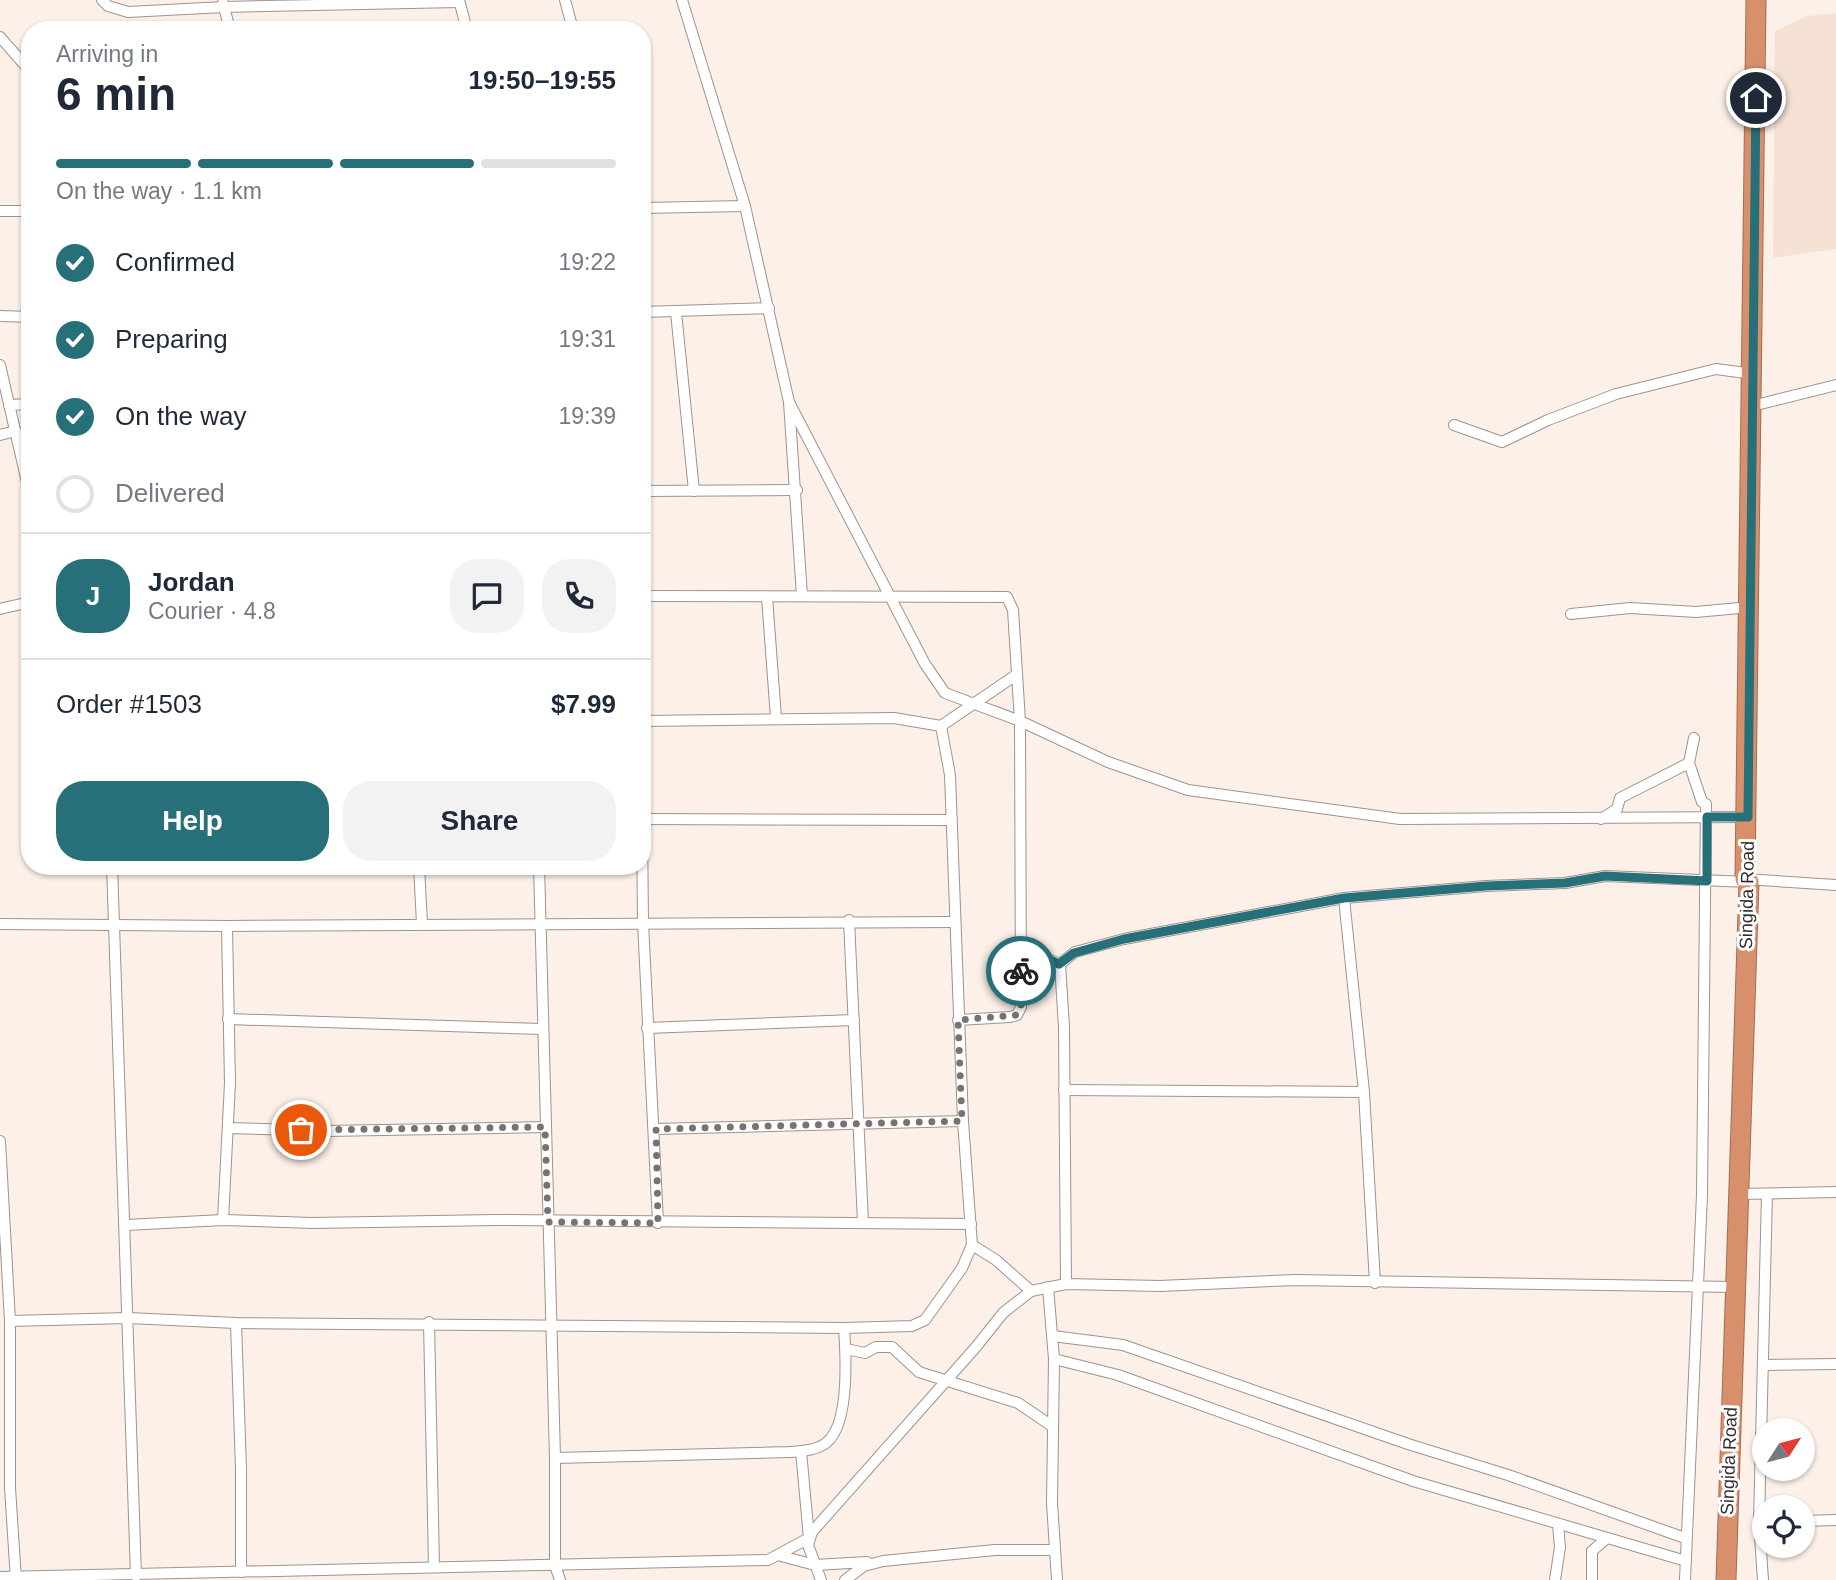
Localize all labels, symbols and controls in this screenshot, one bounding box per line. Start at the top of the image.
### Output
text: Arriving in [56,41,158,67]
text: 19:50–19:55 [469,65,616,95]
text: 6 min [56,68,176,120]
pin [1726,68,1786,128]
icon: home [1737,79,1775,117]
text: On the way · 1.1 km [56,178,262,204]
icon: check [56,244,94,282]
text: Confirmed [115,247,235,277]
text: 19:22 [558,249,616,275]
icon: check [56,321,94,359]
text: Preparing [115,324,228,354]
text: 19:31 [558,326,616,352]
icon: check [56,398,94,436]
text: On the way [115,401,247,431]
text: 19:39 [558,403,616,429]
text: Delivered [115,478,225,508]
button: chat [450,559,524,633]
button: phone [542,559,616,633]
text: Jordan [148,567,235,597]
text: J [86,581,100,611]
text: Courier · 4.8 [148,598,276,624]
text: Order #1503 [56,689,202,719]
text: $7.99 [551,689,616,719]
button: Help [56,781,329,861]
button: Share [343,781,616,861]
street label: Singida Road [1736,841,1758,949]
courier [986,936,1056,1006]
icon: bike [1002,952,1040,990]
pin [271,1100,331,1160]
icon: bag [282,1111,320,1149]
street label: Singida Road [1717,1407,1741,1515]
north arrow [1752,1418,1815,1480]
map controls [1752,1418,1815,1558]
button: locate [1752,1495,1815,1558]

